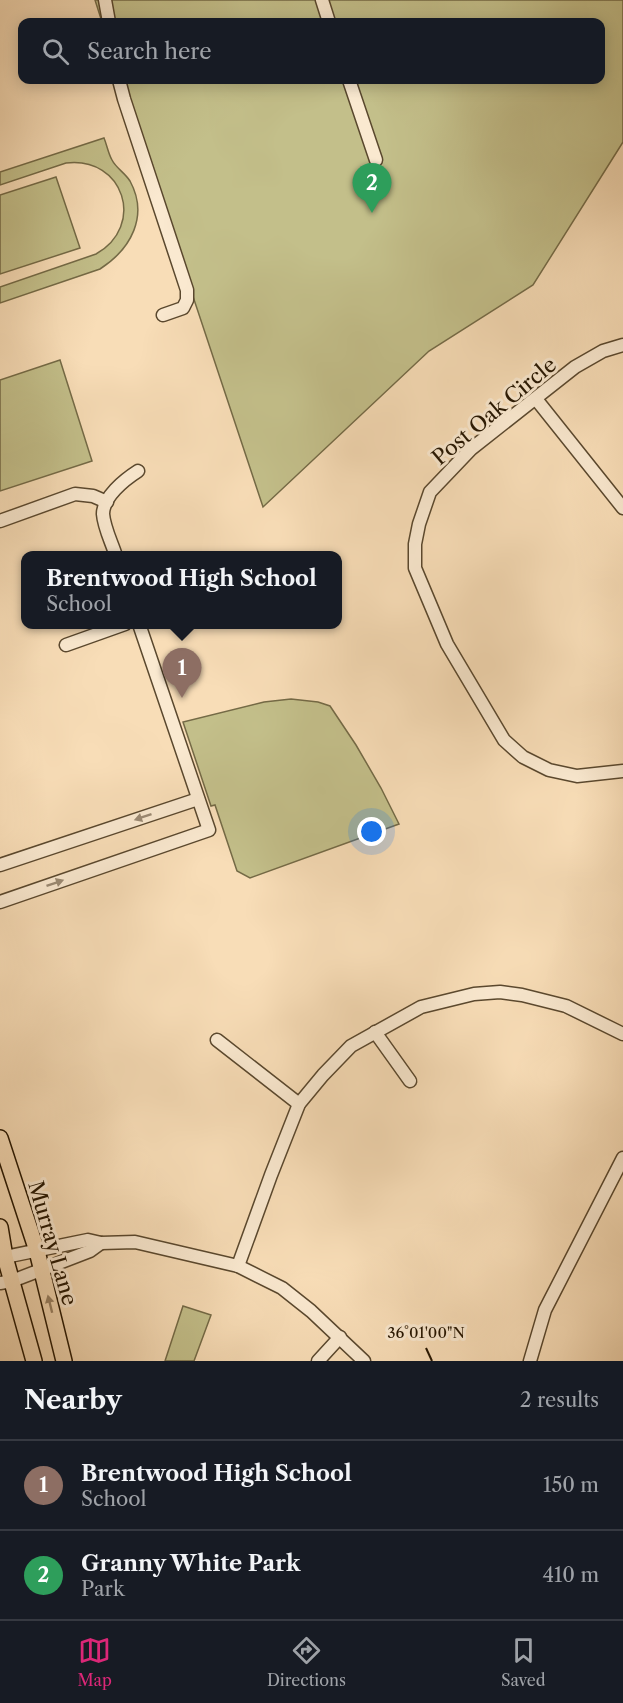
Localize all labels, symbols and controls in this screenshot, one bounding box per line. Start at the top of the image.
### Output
search box [18,18,605,84]
icon: search [39,35,72,68]
text: Search here [87,38,212,65]
pin: 2 [352,164,392,213]
street label: Post Oak Circle [427,352,561,470]
popup [21,551,342,629]
text: Brentwood High School [46,565,317,592]
text: School [46,592,112,616]
pin: 1 [162,648,201,698]
one-way arrow [134,813,152,822]
your location [357,817,386,846]
one-way arrow [46,878,64,887]
street label: Murray Lane [23,1178,83,1308]
one-way arrow [44,1295,54,1313]
text: 36°01'00"N [387,1323,465,1342]
text: Nearby [24,1384,122,1416]
text: 2 results [520,1388,599,1412]
text: Brentwood High School [81,1460,352,1487]
text: 1 [39,1473,48,1497]
text: 150 m [543,1473,599,1497]
text: School [81,1487,146,1511]
text: Granny White Park [81,1550,300,1577]
text: 2 [38,1563,49,1587]
text: 410 m [542,1563,599,1587]
text: Park [81,1577,124,1601]
tab: Map [78,1634,112,1690]
tab: Directions [267,1634,346,1690]
tab: Saved [501,1634,545,1690]

